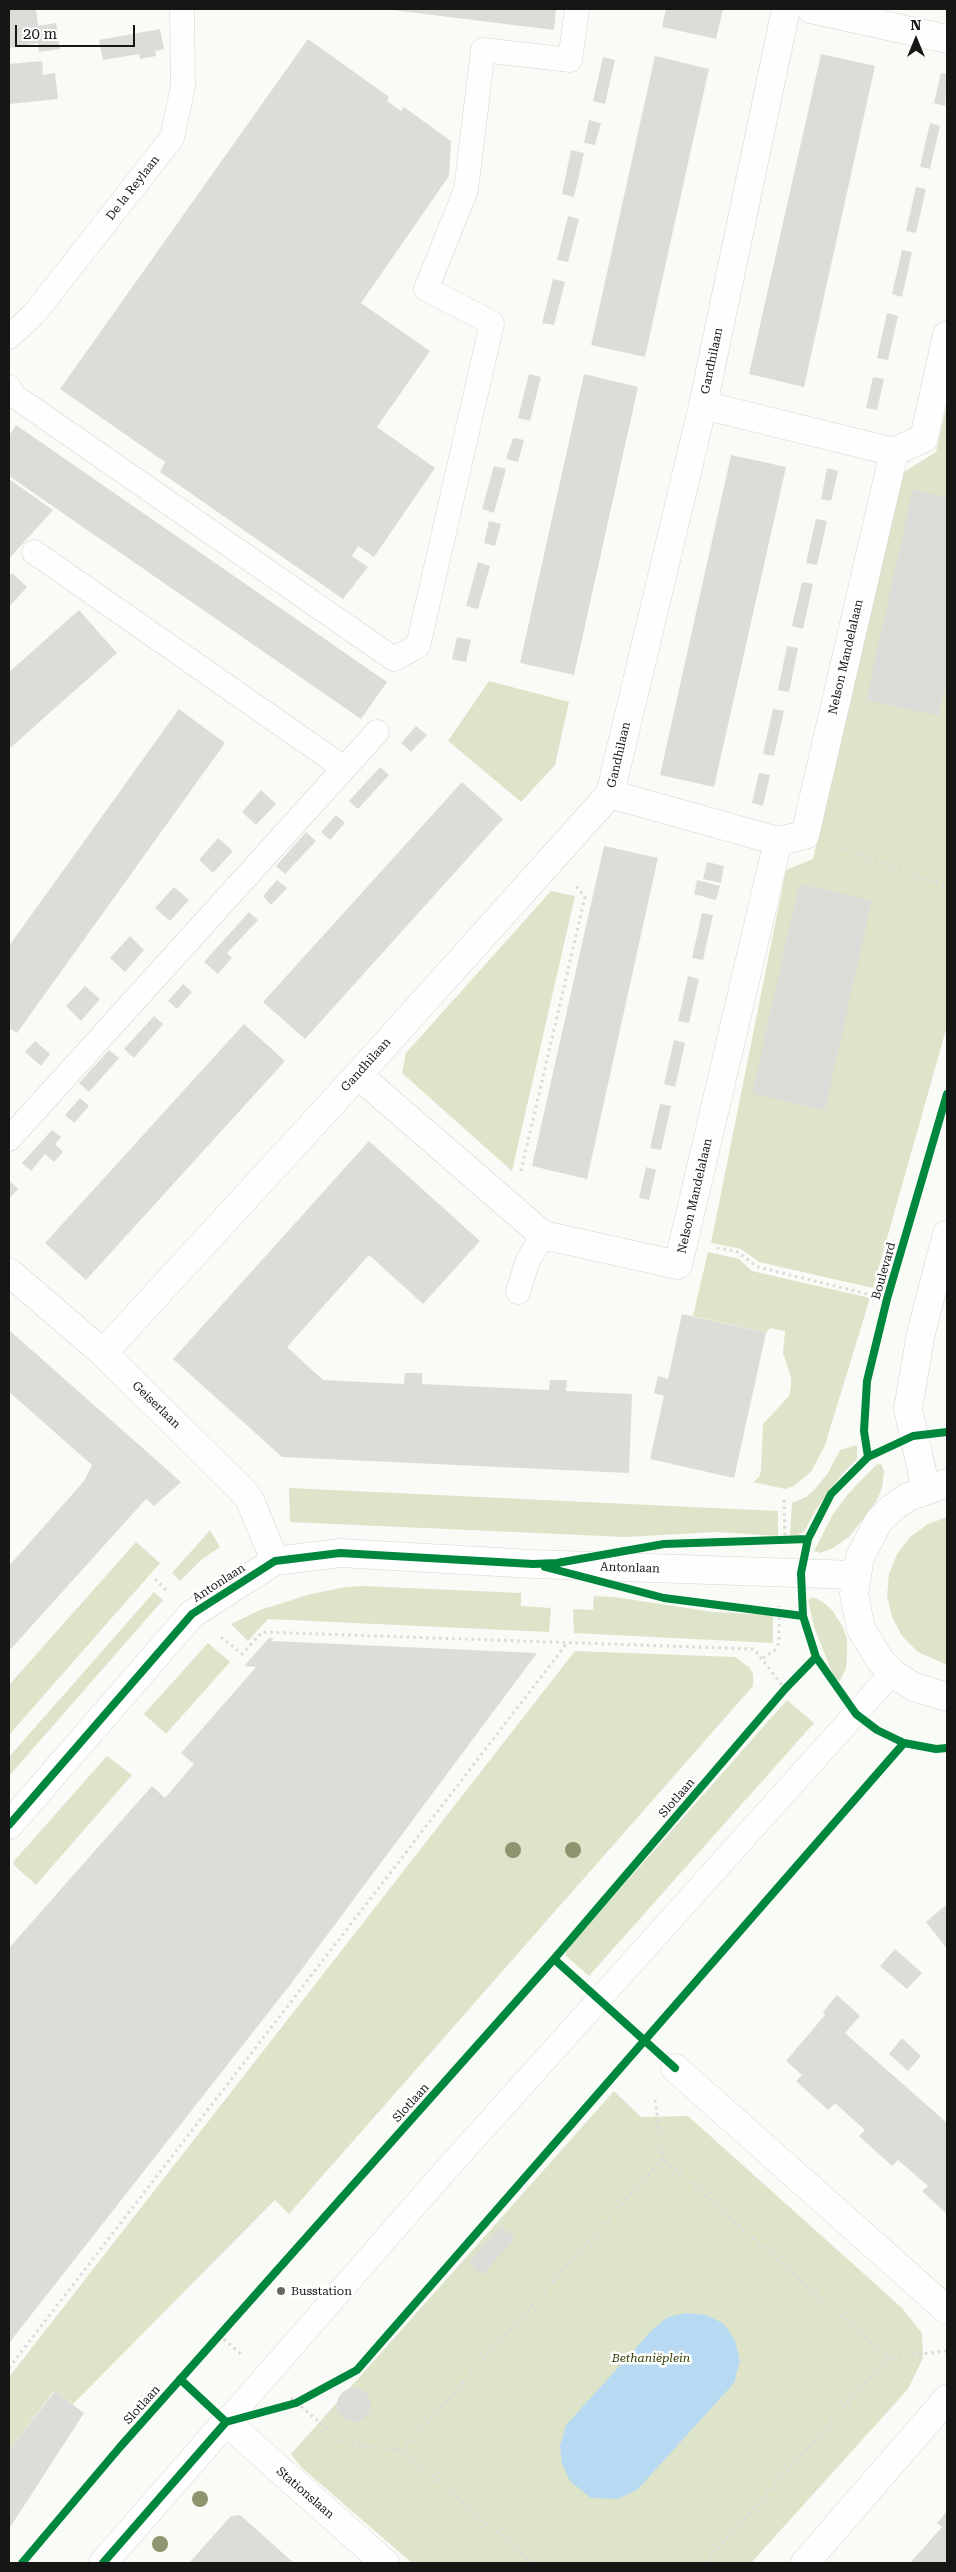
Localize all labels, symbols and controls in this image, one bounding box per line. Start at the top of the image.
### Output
scale bar [18,15,138,47]
north arrow [891,15,941,65]
text: N [911,17,921,33]
text: 20 m [23,25,57,43]
street label: De la Reylaan [103,153,163,223]
street label: Gandhilaan [698,327,726,395]
street label: Nelson Mandelalaan [826,598,866,716]
street label: Gandhilaan [604,721,634,789]
street label: Gandhilaan [338,1035,394,1095]
street label: Nelson Mandelalaan [675,1137,715,1255]
street label: Boulevard [869,1241,899,1301]
street label: Geiserlaan [129,1378,183,1432]
street label: Antonlaan [600,1560,660,1576]
street label: Antonlaan [190,1561,248,1605]
street label: Slotlaan [656,1775,698,1821]
street label: Slotlaan [390,2081,432,2125]
place label: Busstation [291,2284,352,2298]
marker: Busstation [275,2285,287,2297]
park label: Bethaniëplein [612,2351,690,2365]
street label: Slotlaan [121,2383,163,2427]
street label: Stationslaan [273,2464,337,2522]

